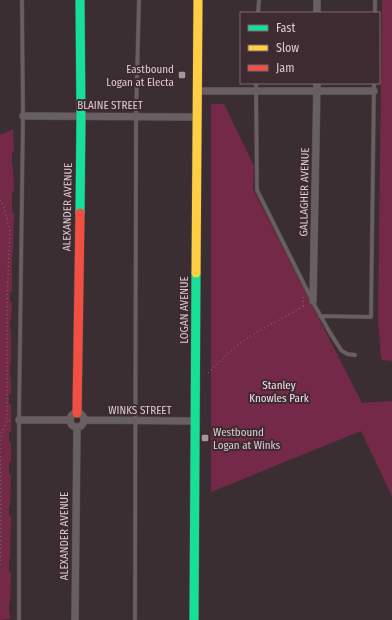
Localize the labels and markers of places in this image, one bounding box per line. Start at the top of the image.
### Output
place label: Eastbound Logan at Electa [106,63,174,89]
marker: Eastbound Logan at Electa [177,70,187,80]
place label: Westbound Logan at Winks [213,426,281,452]
marker: Westbound Logan at Winks [200,433,210,443]

